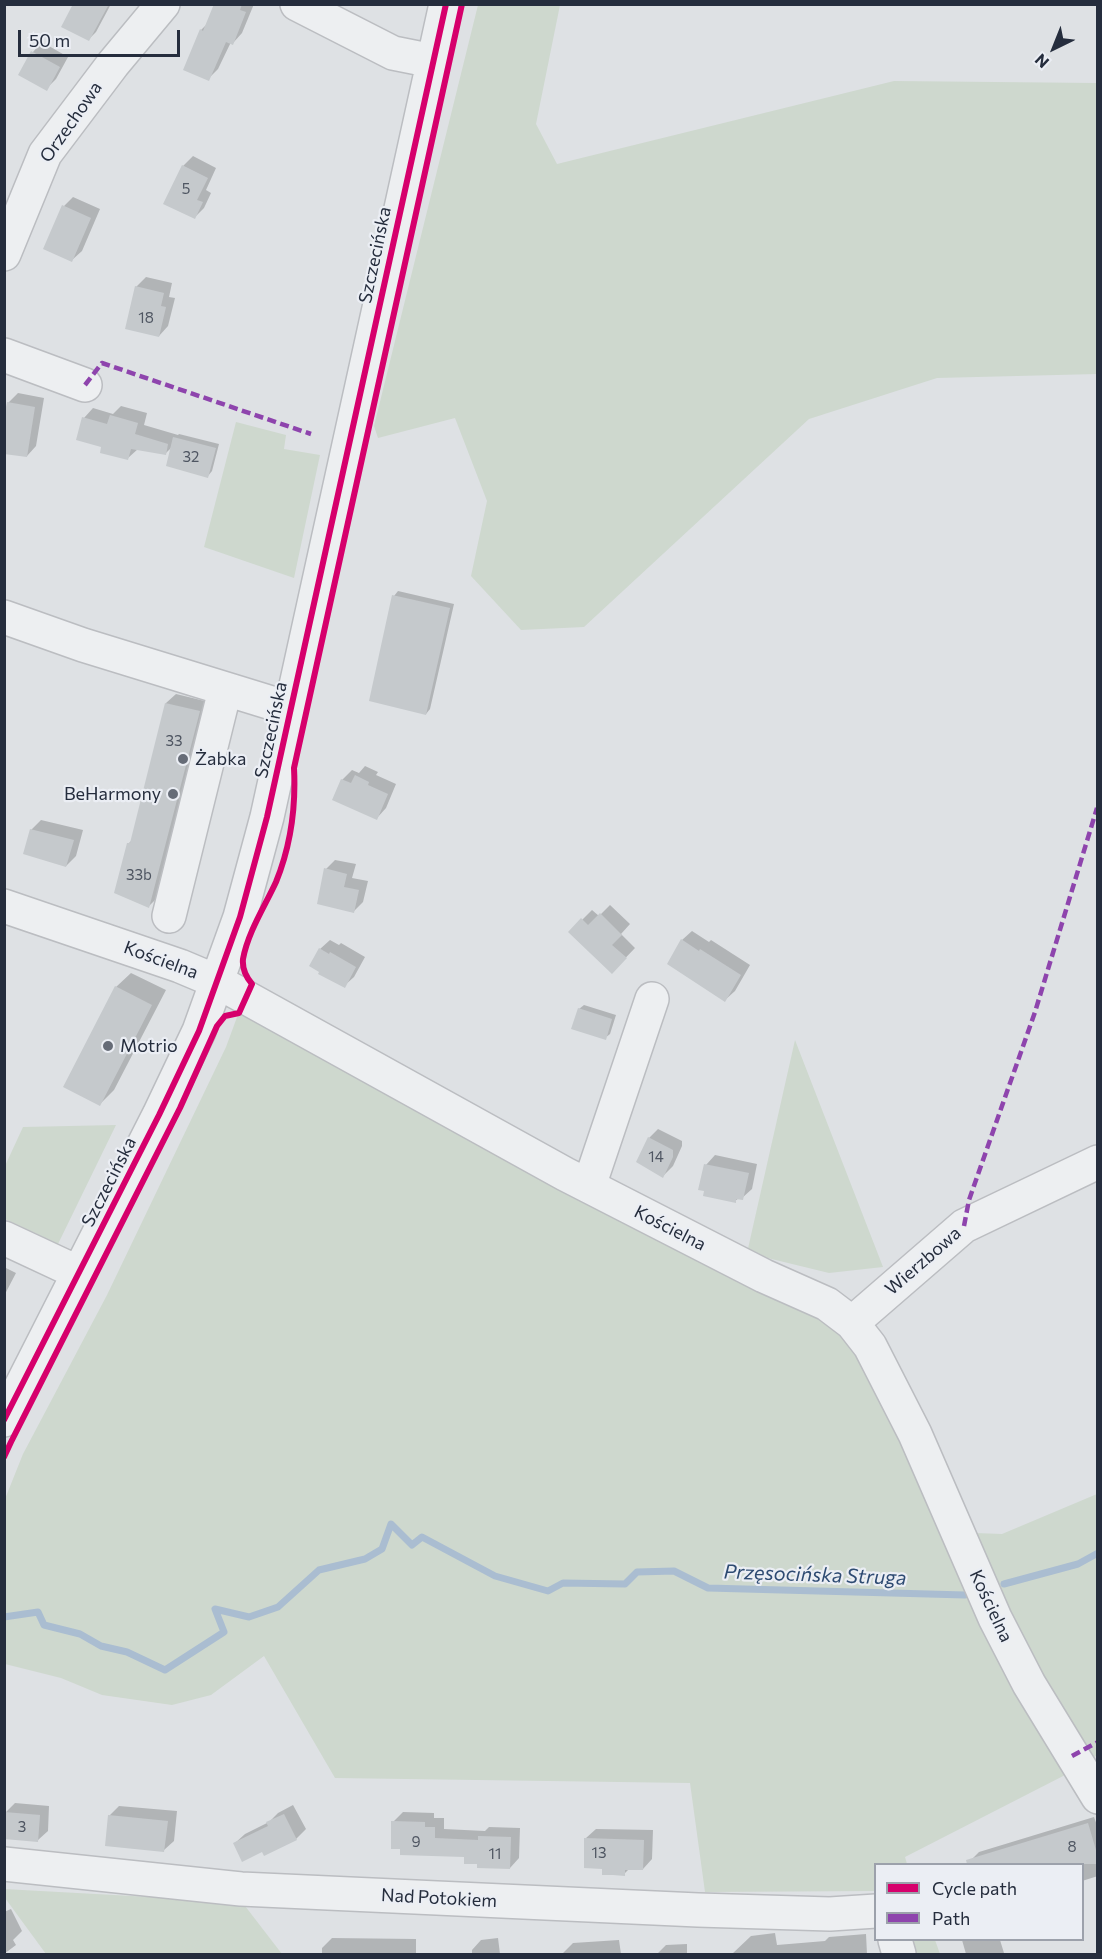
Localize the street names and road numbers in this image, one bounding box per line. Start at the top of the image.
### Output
street label: Orzechowa [35,77,107,167]
street label: Szczecińska [354,205,396,305]
street label: Szczecińska [250,680,292,780]
street label: Kościelna [121,937,201,983]
street label: Szczecińska [77,1133,141,1231]
street label: Kościelna [631,1201,709,1255]
street label: Wierzbowa [881,1222,965,1300]
street label: Kościelna [965,1566,1017,1646]
street label: Nad Potokiem [381,1884,497,1912]

